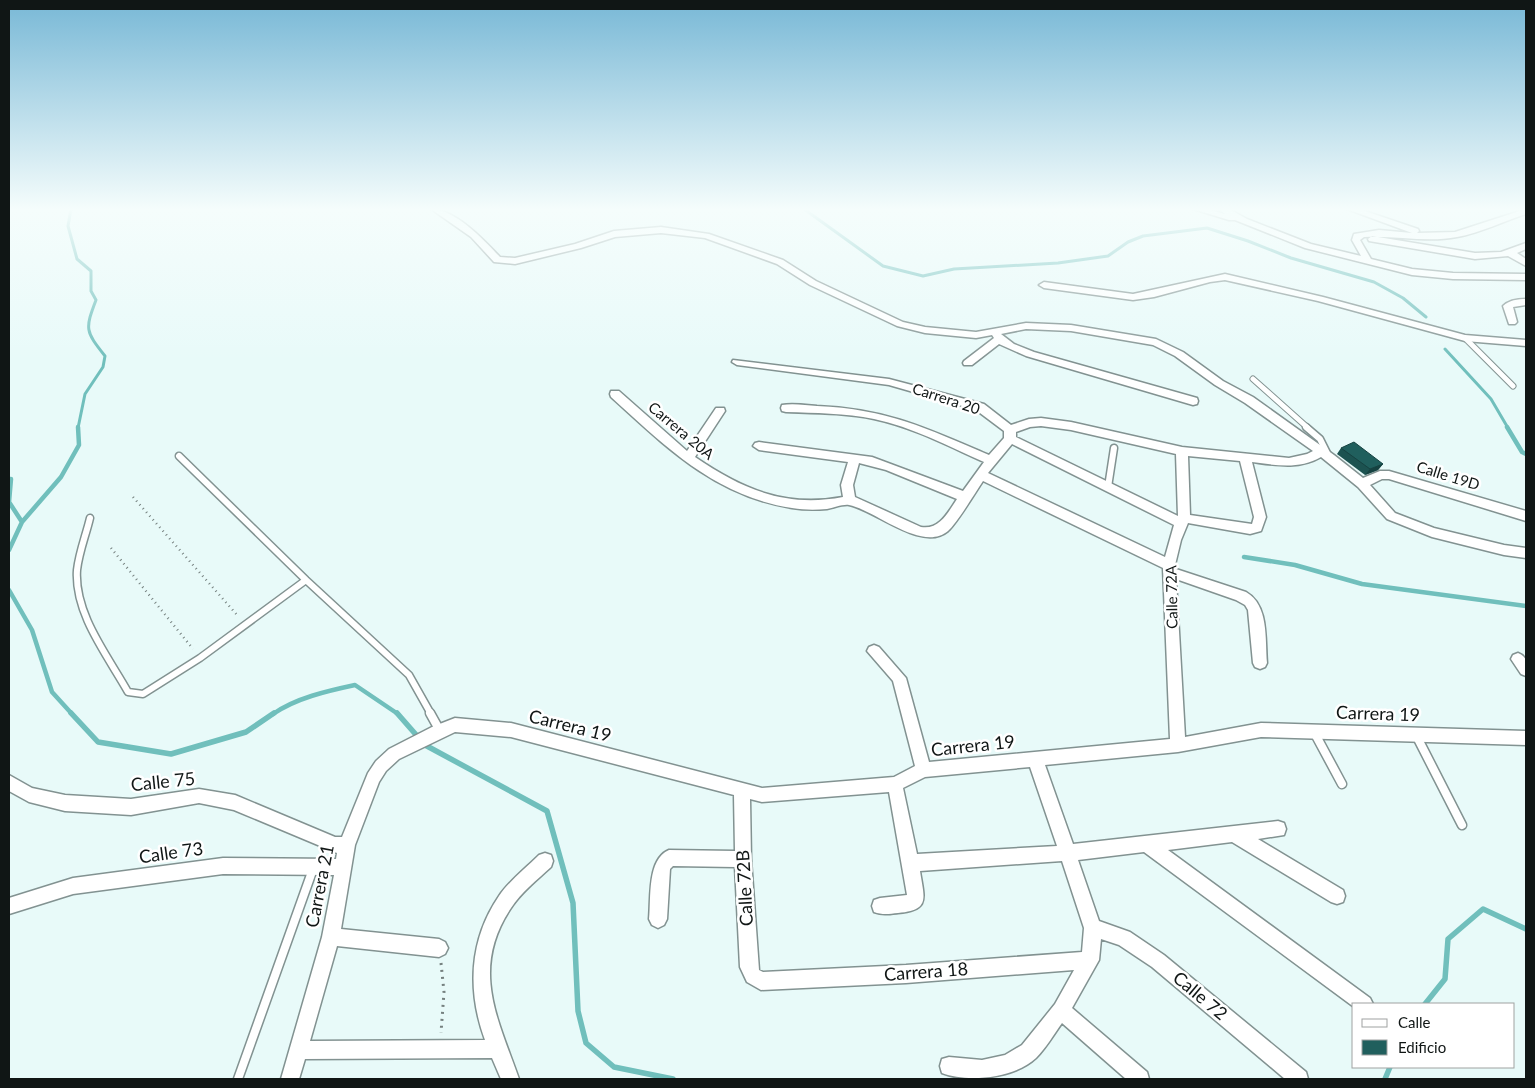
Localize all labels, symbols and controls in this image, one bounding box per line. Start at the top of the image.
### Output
street label: Carrera 20 [910,379,983,418]
street label: Carrera 20A [645,398,719,463]
street label: Calle 19D [1415,457,1482,493]
street label: Calle 72A [1161,564,1181,629]
street label: Carrera 19 [1336,701,1420,725]
street label: Carrera 19 [527,704,614,746]
street label: Carrera 19 [930,730,1016,760]
street label: Calle 75 [130,767,196,795]
street label: Calle 73 [137,837,204,867]
street label: Carrera 21 [300,842,338,929]
street label: Calle 72B [731,849,757,927]
street label: Carrera 18 [883,957,969,985]
street label: Calle 72 [1169,966,1232,1024]
legend [1352,1003,1515,1068]
text: Calle [1398,1013,1431,1031]
text: Edificio [1398,1038,1446,1056]

